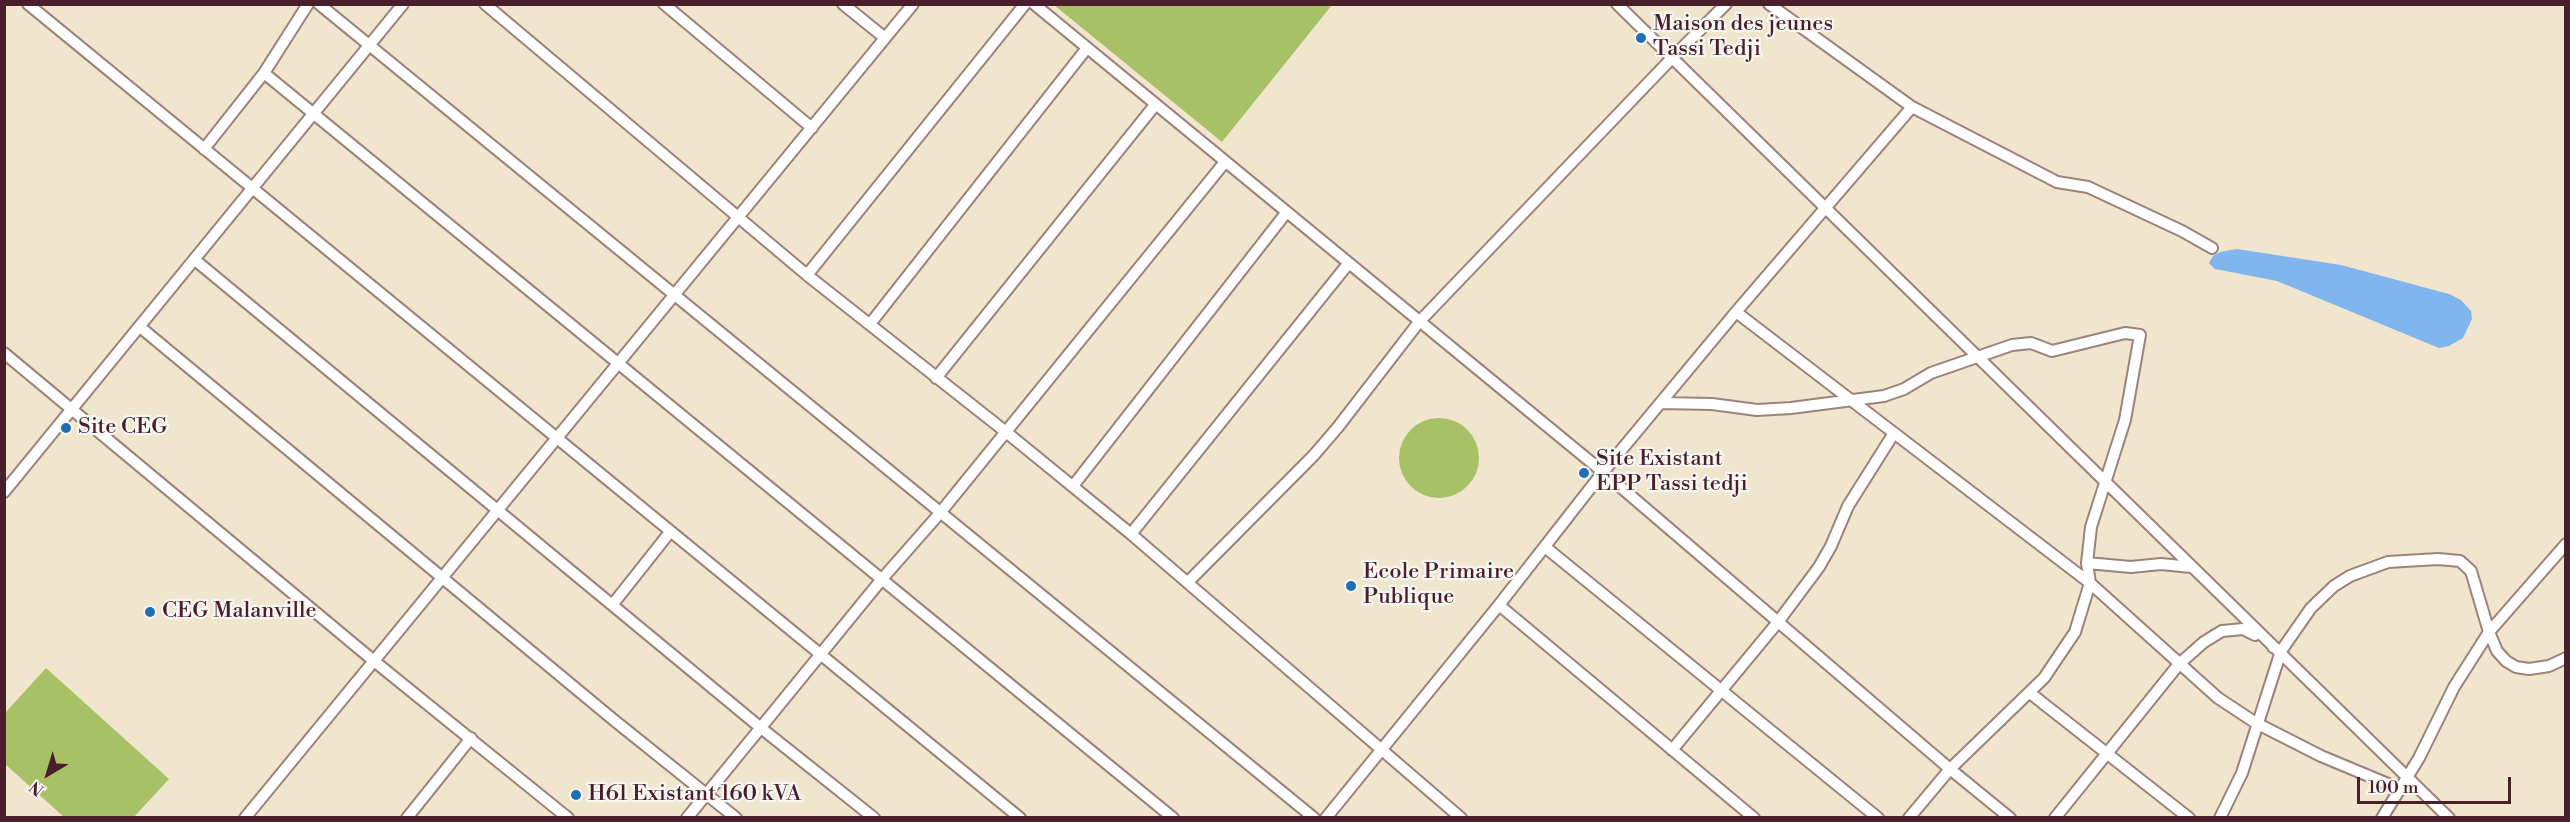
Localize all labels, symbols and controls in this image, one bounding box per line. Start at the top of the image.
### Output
place label: Maison des jeunes Tassi Tedji [1653,12,1833,63]
marker: Maison des jeunes Tassi Tedji [1634,31,1648,45]
place label: Site CEG [78,415,167,441]
marker: Site CEG [59,421,73,435]
place label: Site Existant EPP Tassi tedji [1596,447,1748,499]
marker: Site Existant EPP Tassi tedji [1577,466,1591,480]
place label: Ecole Primaire Publique [1363,560,1514,612]
marker: Ecole Primaire Publique [1344,579,1358,593]
place label: CEG Malanville [162,599,317,625]
marker: CEG Malanville [143,605,157,619]
north arrow [18,744,78,804]
scale bar [2360,765,2514,803]
text: N [26,776,48,800]
text: 100 m [2368,776,2419,799]
place label: H61 Existant 160 kVA [588,782,801,808]
marker: H61 Existant 160 kVA [569,788,583,802]

